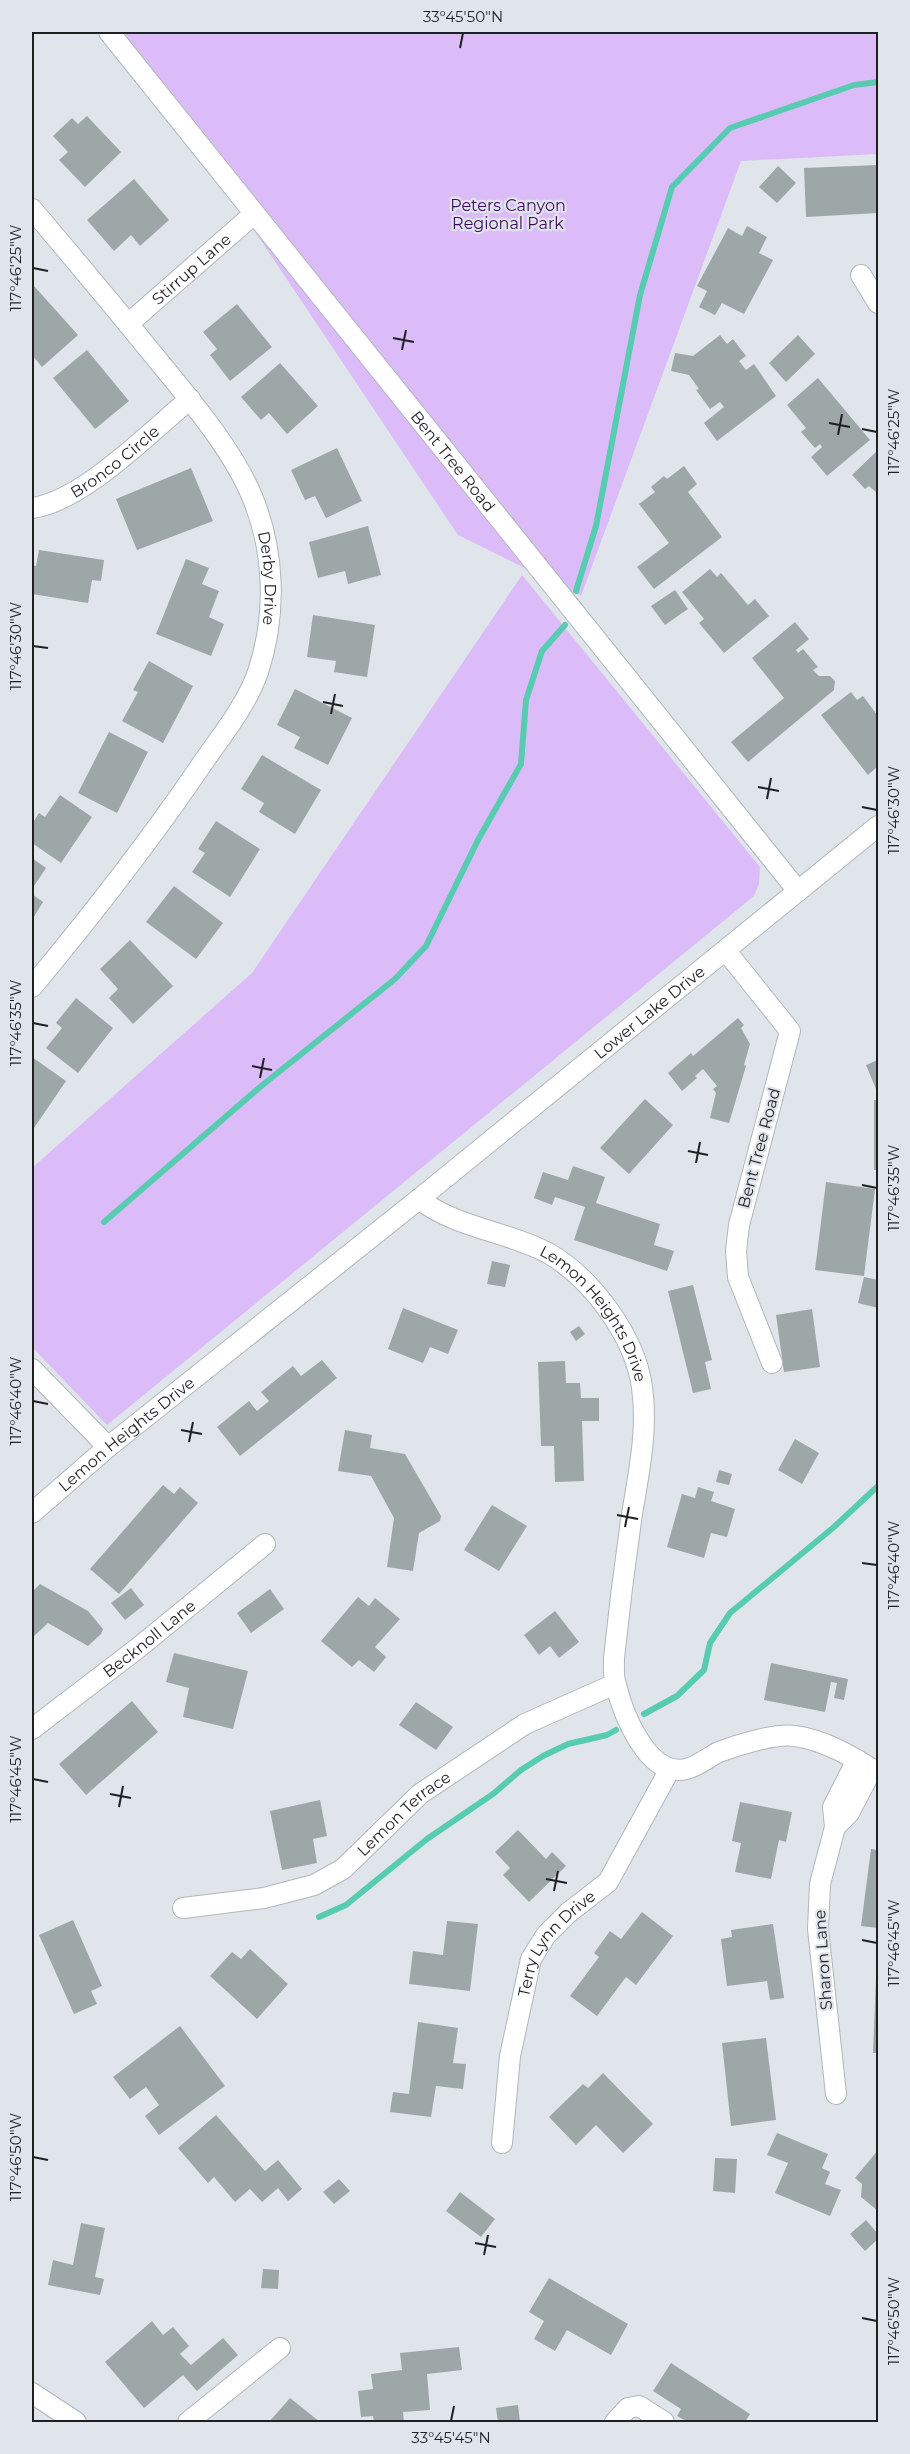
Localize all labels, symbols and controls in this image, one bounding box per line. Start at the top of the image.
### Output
text: 33°45'50"N [423,7,503,26]
park label: Peters Canyon Regional Park [450,196,566,233]
text: 117°46'25"W [6,224,25,312]
street label: Stirrup Lane [148,229,235,308]
text: 117°46'25"W [884,388,903,476]
street label: Bent Tree Road [407,407,499,515]
street label: Bronco Circle [67,421,163,502]
street label: Derby Drive [254,529,280,626]
text: 117°46'30"W [6,601,25,690]
text: 117°46'30"W [884,765,903,854]
street label: Lower Lake Drive [590,961,708,1063]
text: 117°46'35"W [6,979,25,1066]
street label: Bent Tree Road [734,1086,784,1210]
text: 117°46'35"W [884,1144,903,1231]
street label: Lemon Heights Drive [537,1241,650,1384]
text: 117°46'40"W [6,1356,25,1446]
street label: Lemon Heights Drive [54,1373,198,1495]
text: 117°46'40"W [884,1520,903,1610]
street label: Becknoll Lane [99,1596,199,1681]
text: 117°46'45"W [6,1735,25,1823]
street label: Lemon Terrace [353,1767,454,1860]
street label: Terry Lynn Drive [514,1886,599,1998]
text: 117°46'45"W [884,1899,903,1987]
street label: Sharon Lane [810,1909,836,2011]
text: 117°46'50"W [6,2113,25,2201]
text: 117°46'50"W [884,2277,903,2365]
text: 33°45'45"N [411,2428,491,2447]

